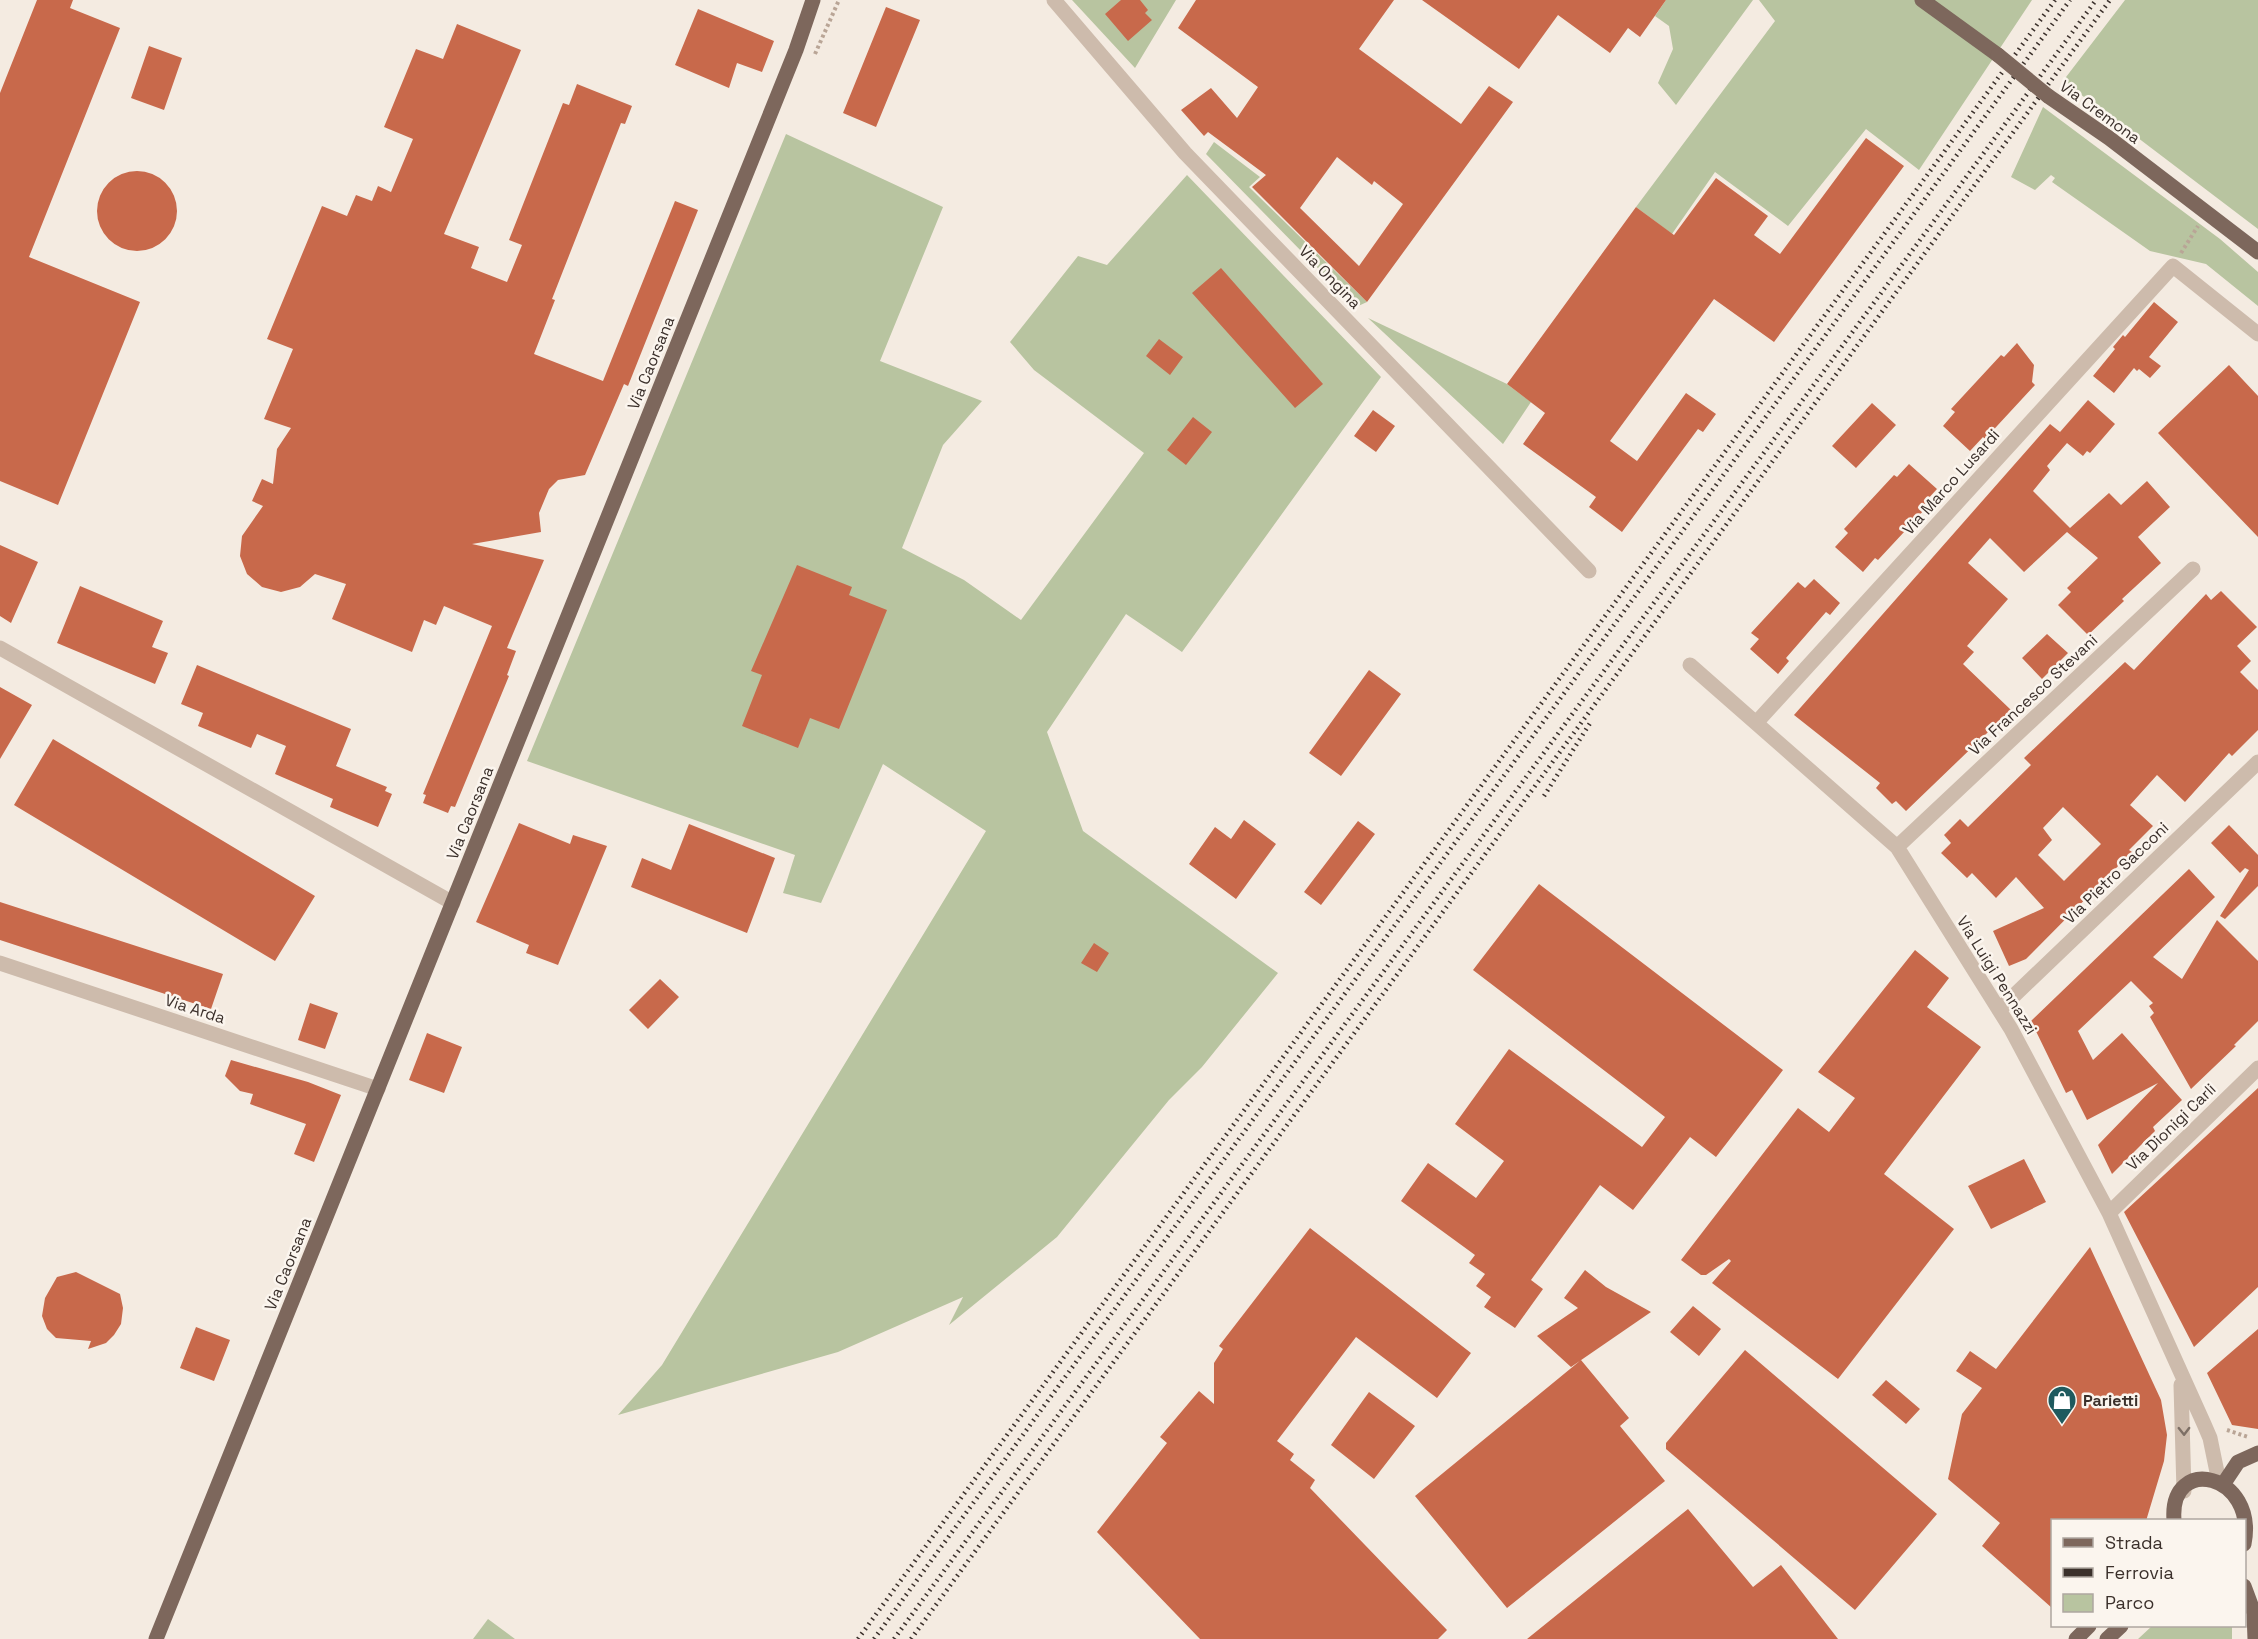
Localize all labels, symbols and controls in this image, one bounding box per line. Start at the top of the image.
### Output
street label: Via Cremona [2055,76,2145,148]
street label: Via Ongina [1294,241,1366,313]
street label: Via Caorsana [623,313,679,413]
street label: Via Marco Lusardi [1898,425,2004,539]
street label: Via Francesco Stevani [1964,630,2102,760]
street label: Via Caorsana [442,763,498,863]
street label: Via Pietro Sacconi [2059,817,2173,929]
street label: Via Luigi Pennazzi [1952,912,2042,1038]
street label: Via Arda [162,989,228,1029]
street label: Via Dionigi Carli [2122,1079,2220,1175]
street label: Via Caorsana [260,1214,316,1314]
shop icon: Parietti [2046,1384,2078,1426]
place label: Parietti [2083,1390,2138,1411]
one-way arrow [2178,1427,2191,1436]
legend [2051,1519,2246,1627]
text: Strada [2105,1531,2163,1554]
text: Ferrovia [2105,1561,2174,1584]
text: Parco [2105,1591,2154,1614]

